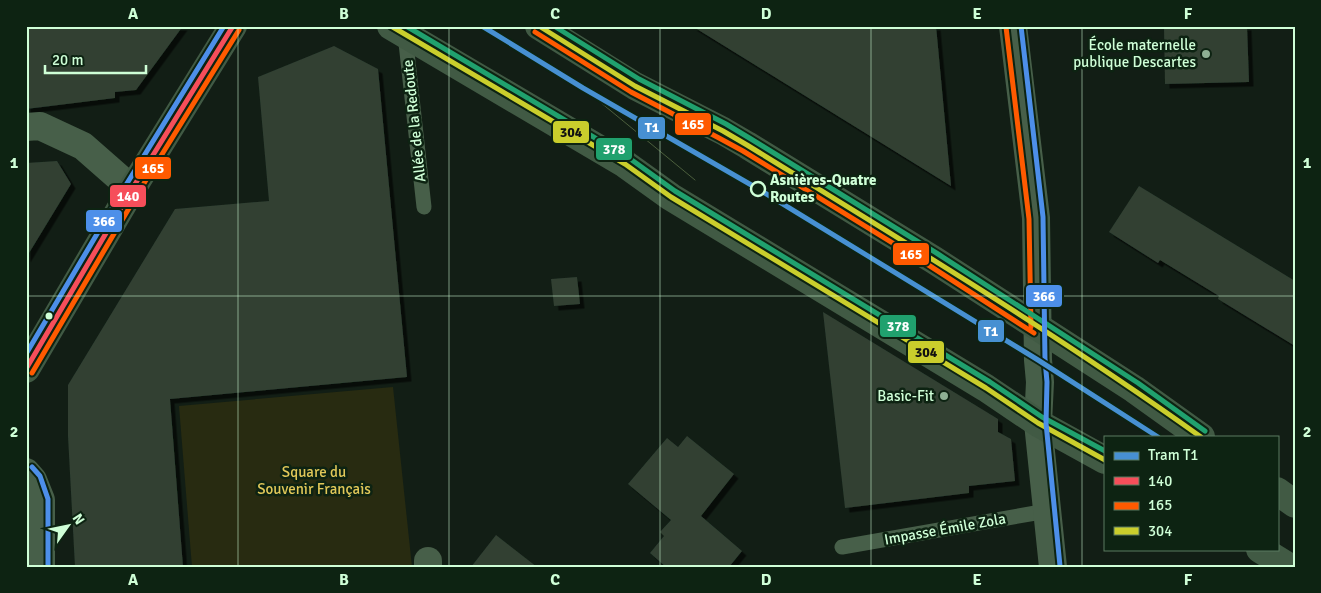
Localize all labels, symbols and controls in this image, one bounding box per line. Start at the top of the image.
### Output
text: A [128,4,139,24]
text: B [339,4,349,24]
text: C [550,4,560,24]
text: D [761,4,772,24]
text: E [972,4,982,24]
text: F [1184,4,1193,24]
place label: École maternelle publique Descartes [1073,35,1196,71]
scale bar [45,42,146,74]
marker: École maternelle publique Descartes [1200,48,1212,60]
text: 20 m [52,51,83,69]
street label: Allée de la Redoute [399,59,429,183]
line badge: 165 [674,112,712,136]
line badge: T1 [637,116,666,140]
text: 165 [682,116,704,133]
text: T1 [645,119,660,136]
line badge: 304 [552,120,590,144]
text: 304 [560,124,583,141]
line badge: 378 [595,137,633,161]
text: 378 [603,141,626,158]
text: 1 [10,153,19,173]
text: 1 [1303,153,1312,173]
line badge: 165 [134,156,172,180]
text: 165 [142,160,164,177]
place label: Asnières-Quatre Routes [770,171,876,206]
marker: Asnières-Quatre Routes [750,181,766,197]
line badge: 140 [109,184,147,208]
text: 140 [117,188,140,205]
line badge: 366 [85,209,123,233]
text: 366 [93,213,116,230]
line badge: 165 [892,242,930,266]
text: 165 [900,246,922,263]
line badge: 366 [1025,284,1063,308]
text: 366 [1033,288,1056,305]
unlabelled marker [44,311,54,321]
line badge: 378 [879,314,917,338]
text: 378 [887,318,910,335]
line badge: T1 [977,319,1005,343]
text: T1 [984,323,999,340]
line badge: 304 [907,340,945,364]
text: 304 [915,344,938,361]
place label: Basic-Fit [877,387,934,405]
marker: Basic-Fit [938,390,950,402]
text: 2 [10,422,18,442]
text: 2 [1303,422,1311,442]
legend [1104,436,1278,550]
text: Tram T1 [1148,446,1198,464]
park label: Square du Souvenir Français [257,463,371,498]
text: 140 [1148,472,1172,490]
text: 165 [1148,496,1172,514]
north arrow [42,500,92,550]
street label: Impasse Émile Zola [883,508,1007,549]
text: N [69,510,88,528]
text: 304 [1148,522,1172,540]
text: A [128,570,139,590]
text: B [339,570,349,590]
text: C [550,570,560,590]
text: D [761,570,772,590]
text: E [972,570,982,590]
text: F [1184,570,1193,590]

